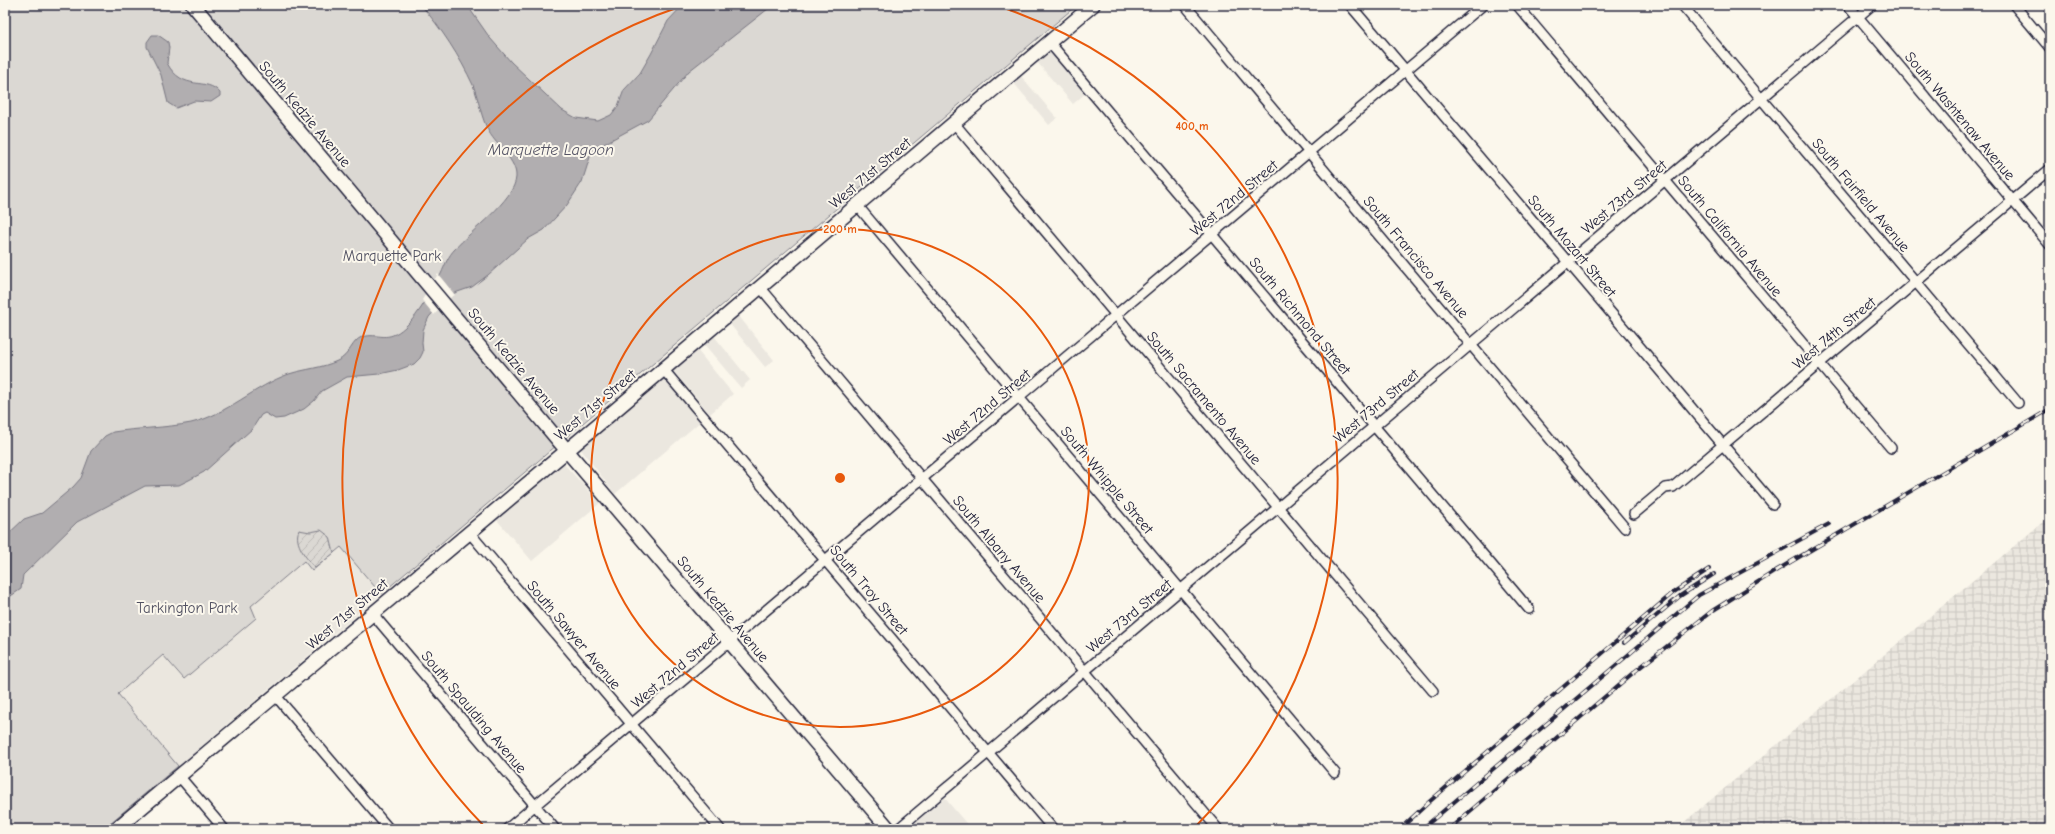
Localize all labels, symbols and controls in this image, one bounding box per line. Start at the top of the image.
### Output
street label: South Washtenaw Avenue [1901,48,2019,184]
street label: South Kedzie Avenue [255,57,355,171]
text: 400 m [1175,119,1209,133]
street label: West 71st Street [825,133,915,212]
street label: South Fairfield Avenue [1808,134,1914,256]
water label: Marquette Lagoon [487,141,614,159]
street label: West 72nd Street [1187,156,1282,240]
street label: West 73rd Street [1578,156,1671,238]
street label: South California Avenue [1674,172,1786,301]
street label: South Mozart Street [1524,191,1620,301]
street label: South Francisco Avenue [1360,192,1473,322]
text: 200 m [823,222,857,236]
park label: Marquette Park [343,247,442,265]
street label: South Richmond Street [1246,254,1355,379]
street label: West 74th Street [1789,293,1880,373]
street label: South Kedzie Avenue [464,304,564,418]
street label: South Sacramento Avenue [1143,328,1265,469]
street label: West 71st Street [550,365,640,444]
street label: West 72nd Street [940,365,1035,449]
street label: West 73rd Street [1330,365,1423,447]
street label: South Whipple Street [1057,423,1158,538]
centre of rings [833,471,847,485]
street label: South Albany Avenue [949,492,1049,607]
street label: South Troy Street [826,541,912,639]
street label: South Kedzie Avenue [673,552,773,666]
street label: West 71st Street [302,574,392,653]
street label: West 73rd Street [1083,575,1176,657]
street label: South Sawyer Avenue [523,577,625,694]
park label: Tarkington Park [137,599,238,617]
street label: West 72nd Street [628,628,723,712]
street label: South Spaulding Avenue [417,647,531,777]

